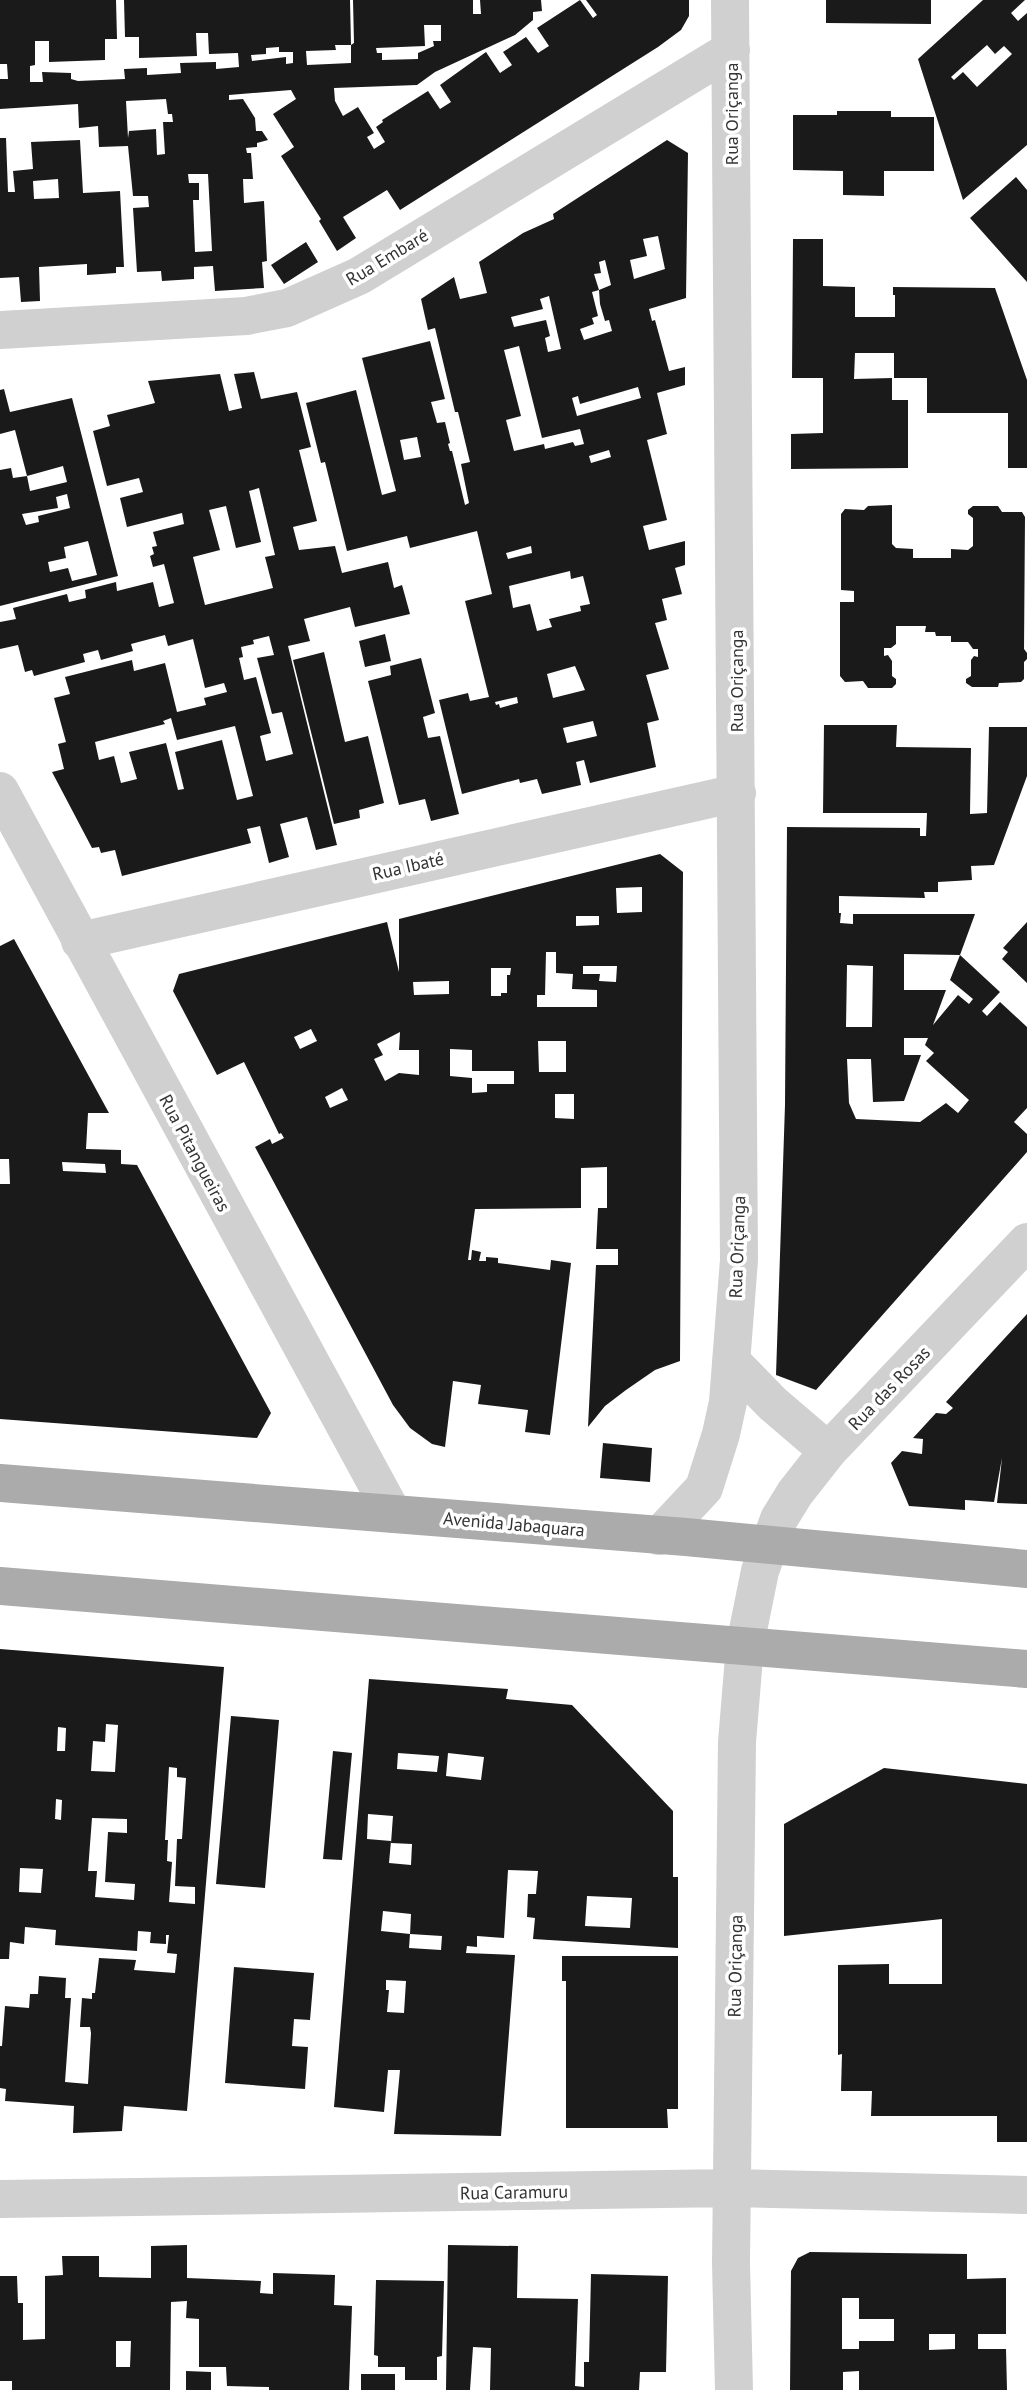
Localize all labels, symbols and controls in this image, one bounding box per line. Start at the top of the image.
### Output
street label: Rua Oriçanga [720,63,743,165]
street label: Rua Embaré [342,223,432,291]
street label: Rua Oriçanga [725,630,748,732]
street label: Rua Ibaté [370,847,446,885]
street label: Rua Pitangueiras [154,1090,236,1216]
street label: Rua Oriçanga [724,1195,750,1299]
street label: Rua das Rosas [843,1341,935,1435]
street label: Avenida Jabaquara [442,1506,586,1542]
street label: Rua Oriçanga [723,1914,747,2018]
street label: Rua Caramuru [460,2180,568,2204]

